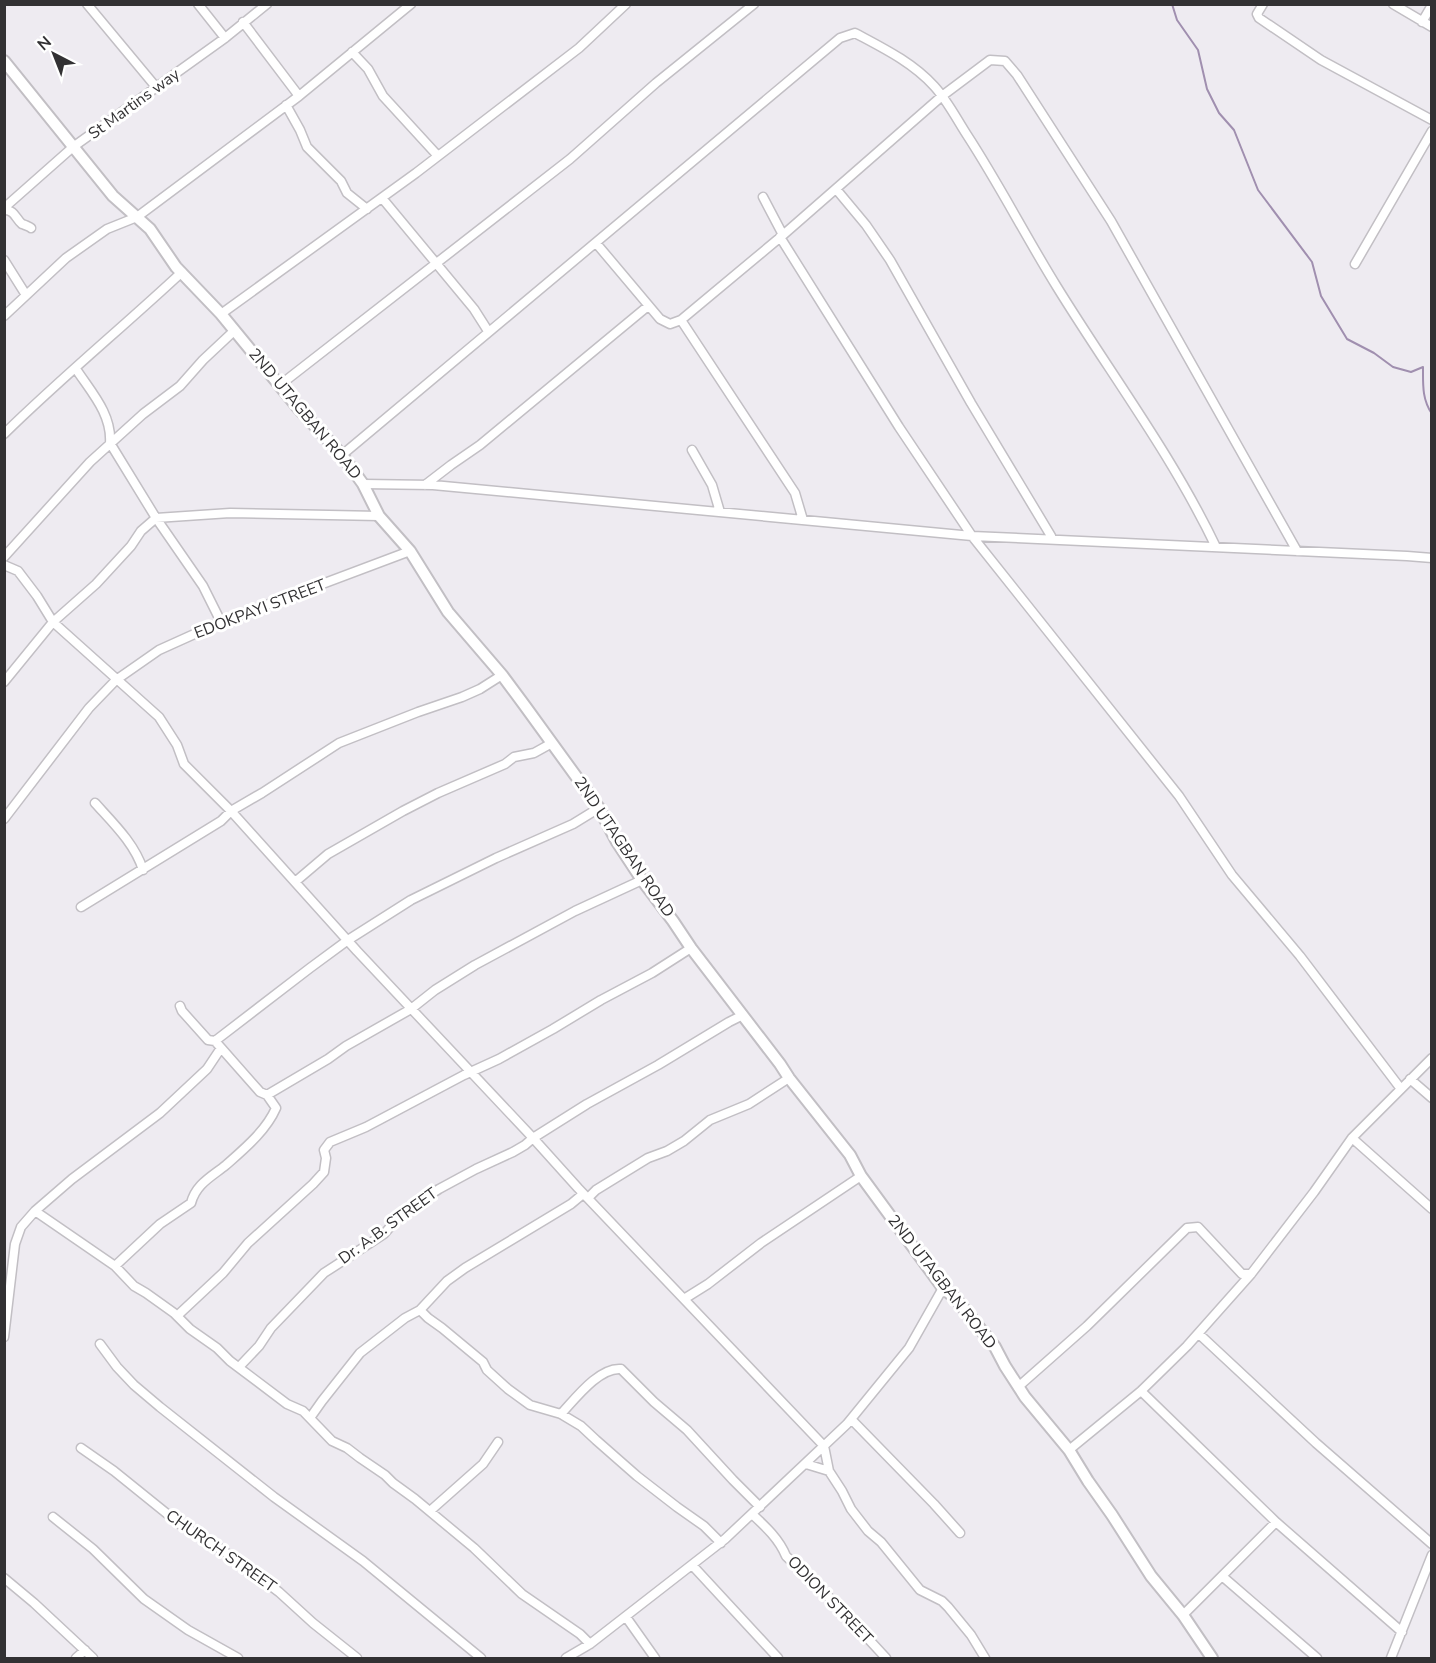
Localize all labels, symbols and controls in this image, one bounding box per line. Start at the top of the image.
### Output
north arrow [24,24,84,84]
text: N [33,31,56,56]
street label: St Martins way [84,63,185,145]
street label: 2ND UTAGBAN ROAD [244,344,366,484]
street label: EDOKPAYI STREET [191,574,329,644]
street label: 2ND UTAGBAN ROAD [569,772,679,922]
street label: Dr. A.B. STREET [334,1182,442,1269]
street label: 2ND UTAGBAN ROAD [883,1210,1001,1354]
street label: CHURCH STREET [161,1505,281,1598]
street label: ODION STREET [782,1551,878,1649]

